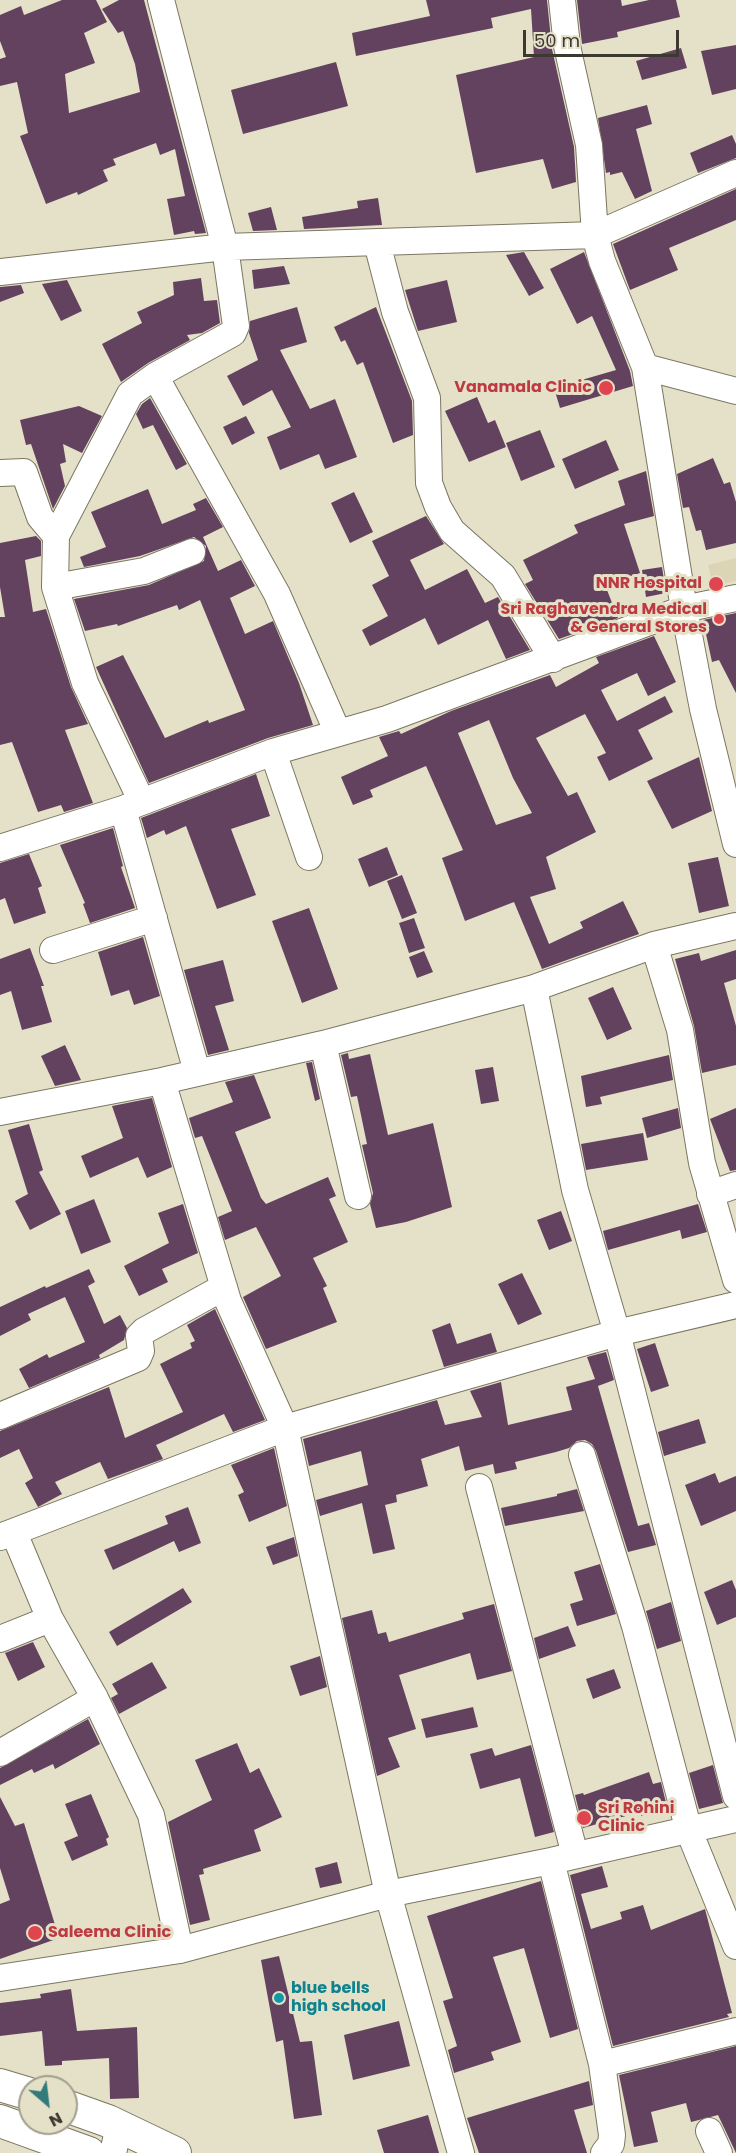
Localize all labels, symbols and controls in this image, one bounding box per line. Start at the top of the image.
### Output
scale bar [526,18,682,56]
text: 50 m [534,28,580,53]
place label: Vanamala Clinic [454,378,592,398]
marker: Vanamala Clinic [597,379,615,397]
place label: NNR Hospital [596,574,702,594]
marker: NNR Hospital [707,575,725,593]
place label: Sri Raghavendra Medical & General Stores [500,600,707,638]
marker: Sri Raghavendra Medical & General Stores [712,612,726,626]
place label: Sri Rohini Clinic [598,1799,674,1837]
marker: Sri Rohini Clinic [575,1809,593,1827]
place label: Saleema Clinic [48,1923,171,1943]
marker: Saleema Clinic [26,1924,44,1942]
place label: blue bells high school [291,1979,386,2017]
marker: blue bells high school [272,1991,286,2005]
north arrow [18,2075,78,2135]
text: N [45,2107,66,2133]

